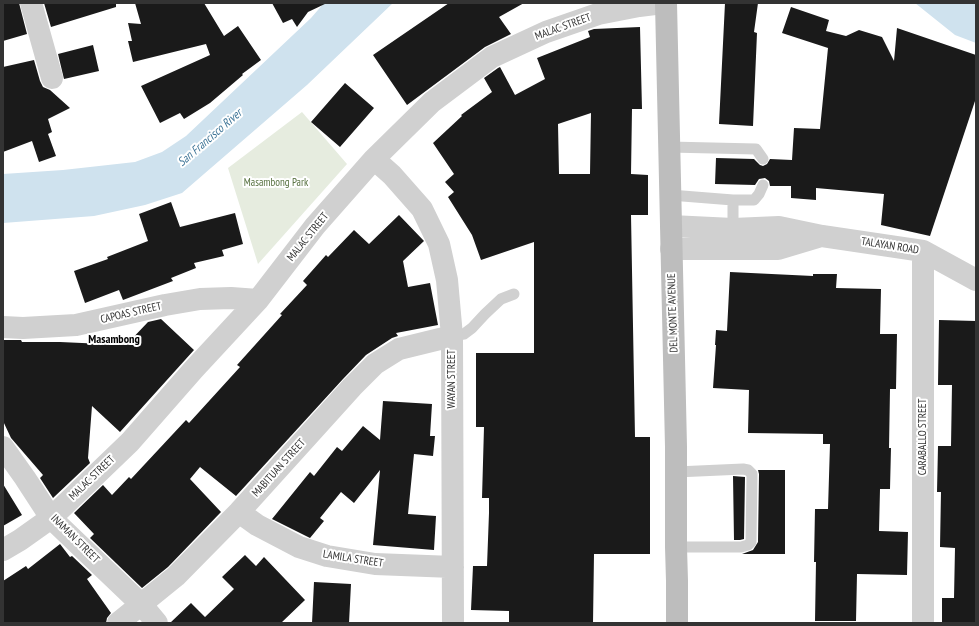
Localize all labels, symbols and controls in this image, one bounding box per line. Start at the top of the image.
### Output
street label: MALAC STREET [533,11,593,43]
water label: San Francisco River [175,106,245,170]
park label: Masambong Park [244,176,308,190]
street label: MALAC STREET [284,210,332,264]
street label: TALAYAN ROAD [860,235,920,257]
street label: DEL MONTE AVENUE [665,273,681,353]
street label: CAPOAS STREET [99,300,163,326]
district label: Masambong [88,333,140,347]
street label: WAYAN STREET [445,350,459,408]
street label: CARABALLO STREET [916,399,930,475]
street label: MABITUAN STREET [250,436,308,500]
street label: MALAC STREET [66,453,118,503]
street label: INAMAN STREET [48,512,102,566]
street label: LAMILA STREET [322,548,384,570]

